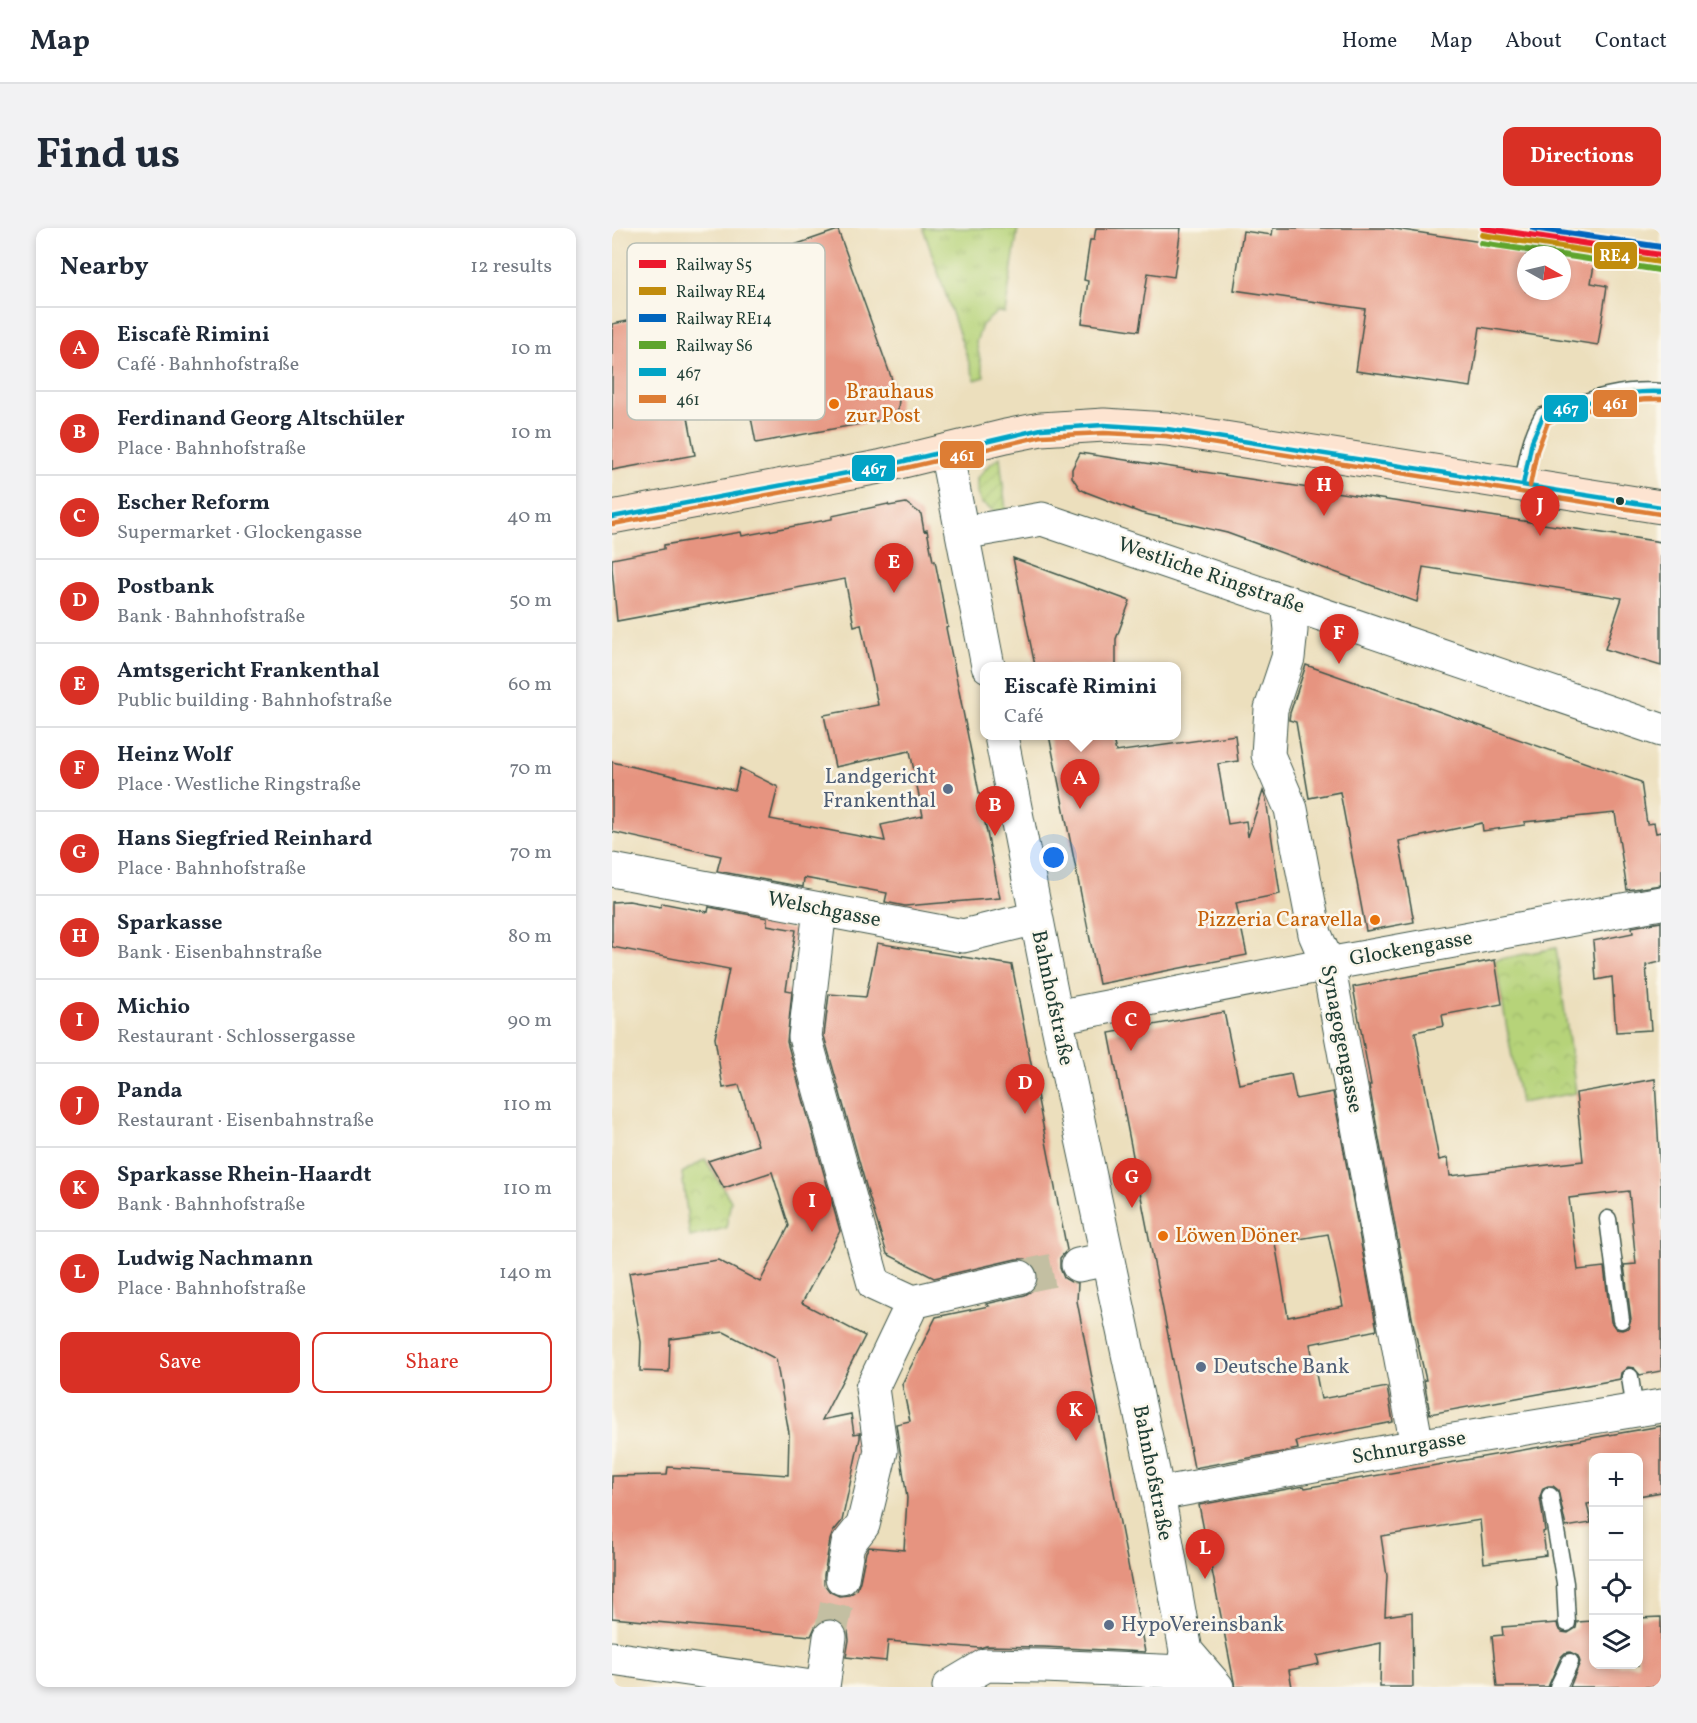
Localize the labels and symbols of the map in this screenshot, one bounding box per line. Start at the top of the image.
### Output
line badge: RE4 [1593,241,1638,270]
legend [627,243,825,420]
north arrow [1517,246,1571,300]
text: RE4 [1600,246,1631,268]
text: Railway S5 [676,255,752,277]
text: Railway RE4 [676,282,766,304]
text: Railway RE14 [676,309,772,331]
text: Railway S6 [676,336,753,358]
text: 467 [676,363,701,385]
place label: Brauhaus zur Post [846,378,934,431]
line badge: 461 [1592,389,1638,418]
text: 461 [676,390,700,412]
line badge: 467 [1543,394,1589,423]
text: 461 [1603,394,1627,416]
marker: Brauhaus zur Post [827,397,841,411]
text: 467 [1553,399,1579,421]
line badge: 461 [939,440,985,469]
text: 461 [950,446,974,468]
line badge: 467 [851,454,896,482]
text: 467 [861,459,887,481]
pin: H [1304,466,1344,516]
pin: J [1520,486,1560,536]
unlabelled marker [1614,495,1626,507]
street label: Westliche Ringstraße [1114,530,1308,622]
pin: E [874,544,914,593]
pin: F [1320,614,1358,664]
pin: A [1060,760,1100,809]
place label: Landgericht Frankenthal [823,763,936,816]
marker: Landgericht Frankenthal [941,782,955,796]
pin: B [976,786,1015,836]
your location [1039,843,1068,872]
street label: Welschgasse [765,885,883,935]
place label: Pizzeria Caravella [1197,906,1363,935]
marker: Pizzeria Caravella [1368,913,1382,927]
street label: Glockengasse [1347,924,1475,974]
street label: Bahnhofstraße [1024,928,1080,1068]
street label: Synagogengasse [1312,963,1370,1116]
pin: C [1112,1002,1150,1051]
pin: D [1006,1064,1044,1114]
pin: G [1112,1158,1152,1208]
pin: I [792,1182,832,1232]
place label: Löwen Döner [1175,1222,1298,1251]
marker: Löwen Döner [1156,1229,1170,1243]
place label: Deutsche Bank [1213,1353,1350,1382]
marker: Deutsche Bank [1194,1360,1208,1374]
pin: K [1056,1392,1096,1441]
street label: Bahnhofstraße [1125,1403,1179,1543]
street label: Schnurgasse [1350,1424,1468,1472]
pin: L [1186,1530,1224,1579]
place label: HypoVereinsbank [1121,1611,1285,1640]
marker: HypoVereinsbank [1102,1618,1116,1632]

